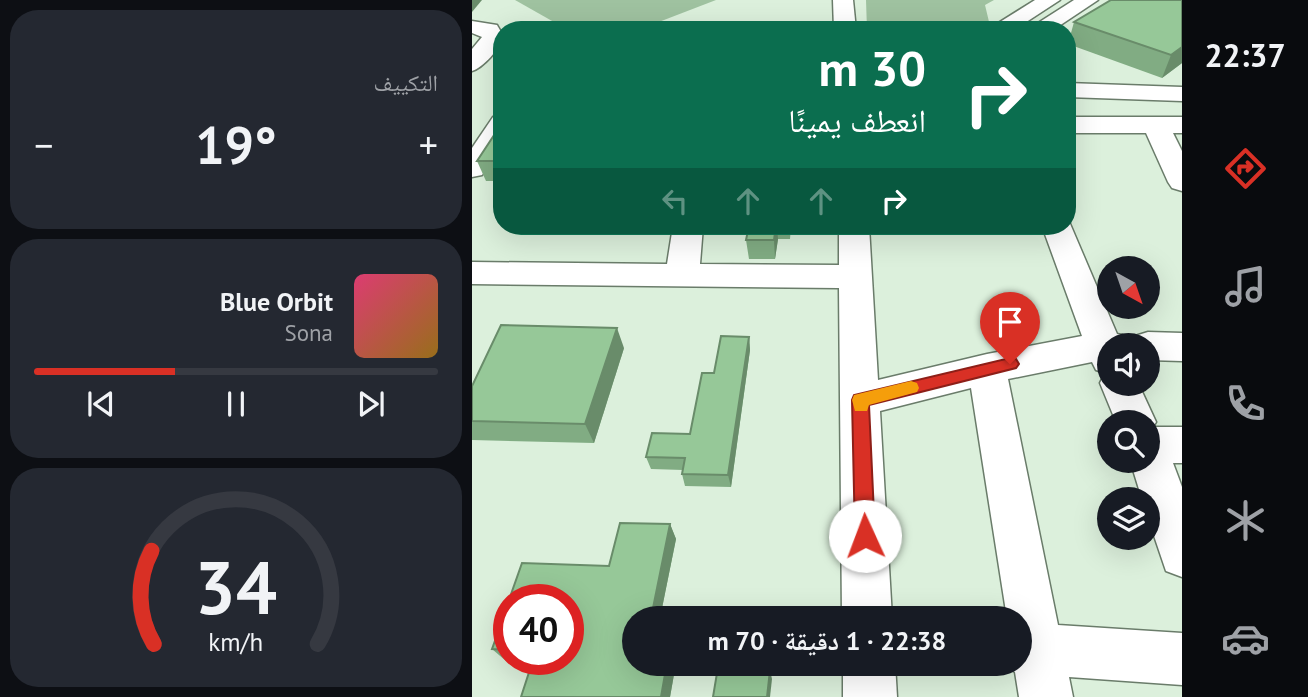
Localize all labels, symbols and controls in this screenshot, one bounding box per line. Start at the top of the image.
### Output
text: 22:37 [1204,34,1286,76]
text: 30 m [819,36,926,100]
icon: right [950,49,1041,140]
text: التكييف [373,68,438,97]
text: انعطف يمينًا [788,99,926,141]
text: 19° [195,111,277,178]
text: − [34,120,53,169]
text: + [419,120,438,169]
icon: directions [1221,144,1270,193]
icon: left [656,182,694,220]
icon: ahead [729,182,767,220]
icon: ahead [802,182,840,220]
icon: right [875,182,913,220]
north arrow [1097,256,1160,318]
map controls [1097,256,1160,550]
icon: music [1221,262,1270,311]
text: Blue Orbit [220,285,333,318]
pin [980,292,1040,364]
icon: arrive [991,303,1029,341]
text: Sona [284,318,333,347]
button: sound [1097,333,1160,396]
icon: phone [1221,379,1270,428]
icon: previous [82,385,120,423]
icon: pause [217,385,255,423]
icon: next [352,385,390,423]
button: search [1097,410,1160,473]
button: layers [1097,487,1160,550]
icon: climate [1221,496,1270,545]
position arrow [828,499,902,573]
text: 34 [195,540,277,634]
speed limit sign: 40 [493,584,584,675]
icon: car [1221,614,1270,663]
text: 22:38 · 1 دقيقة · 70 m [708,624,946,657]
text: km/h [209,625,263,657]

